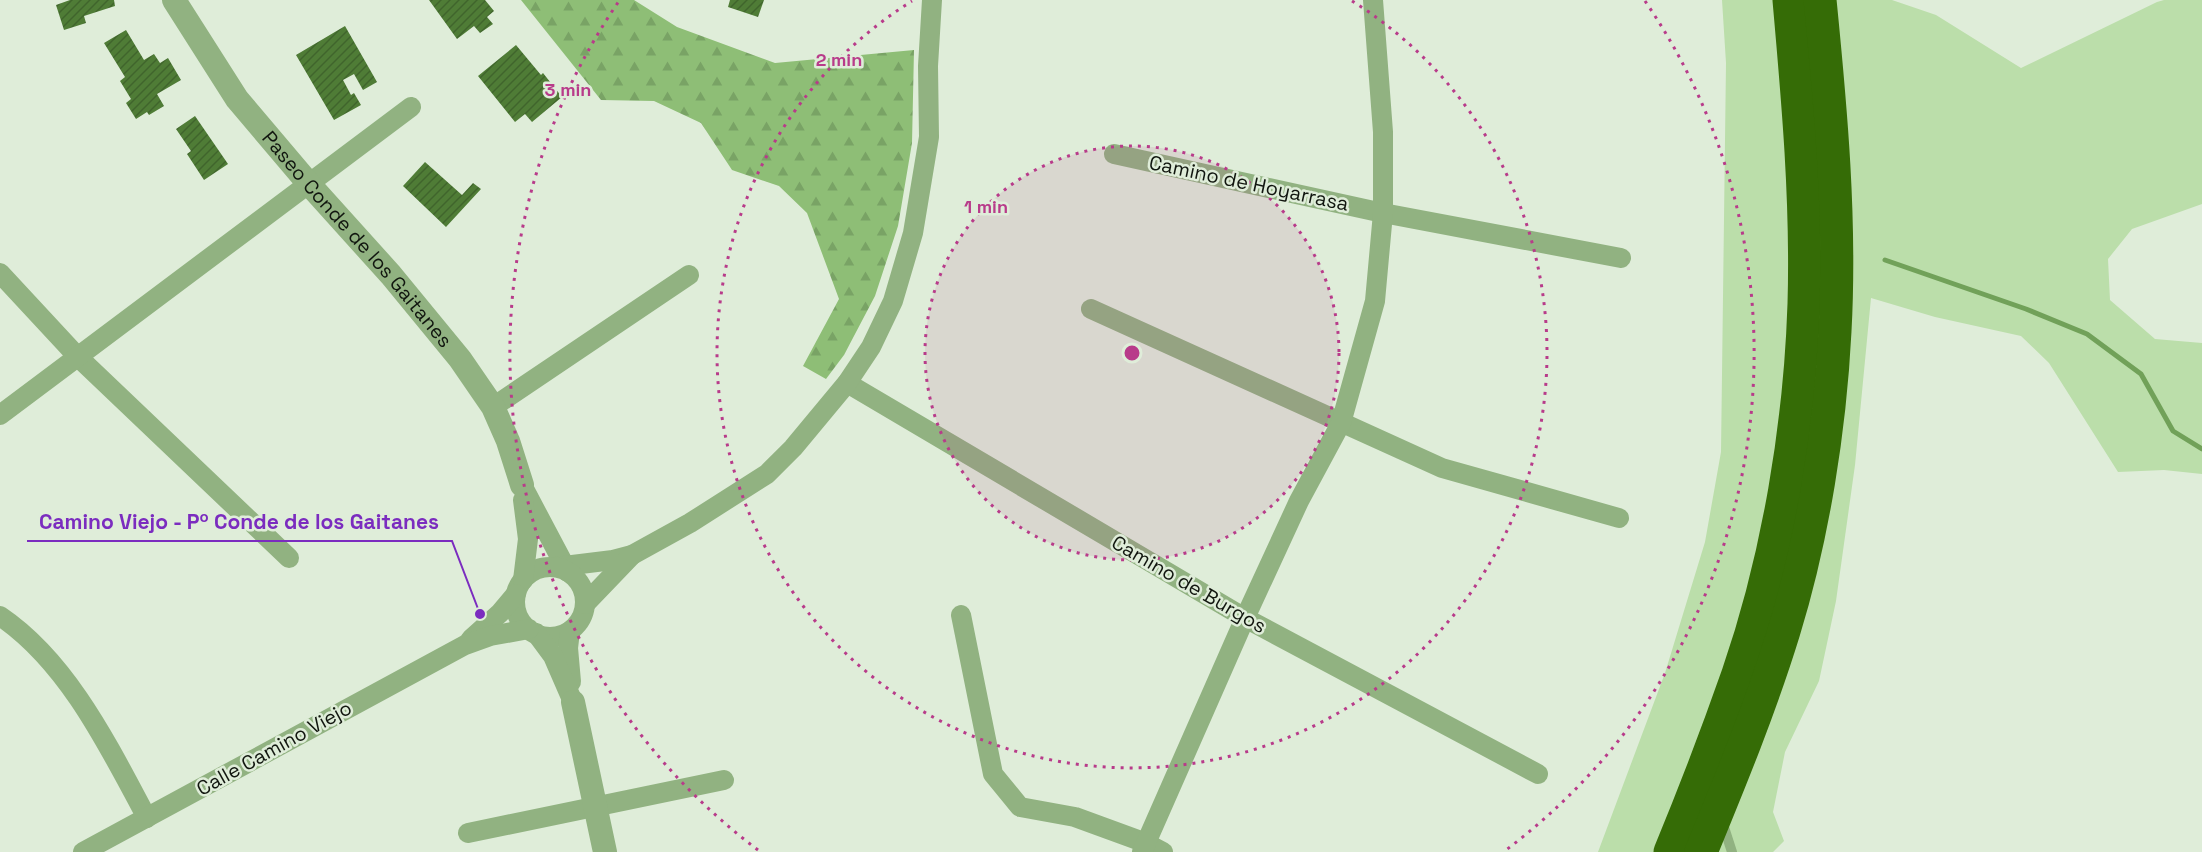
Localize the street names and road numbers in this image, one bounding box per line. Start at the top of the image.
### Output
street label: Paseo Conde de los Gaitanes [257,125,458,353]
street label: Camino de Hoyarrasa [1147,149,1351,217]
street label: Camino de Burgos [1107,529,1271,639]
street label: Calle Camino Viejo [192,695,356,801]

